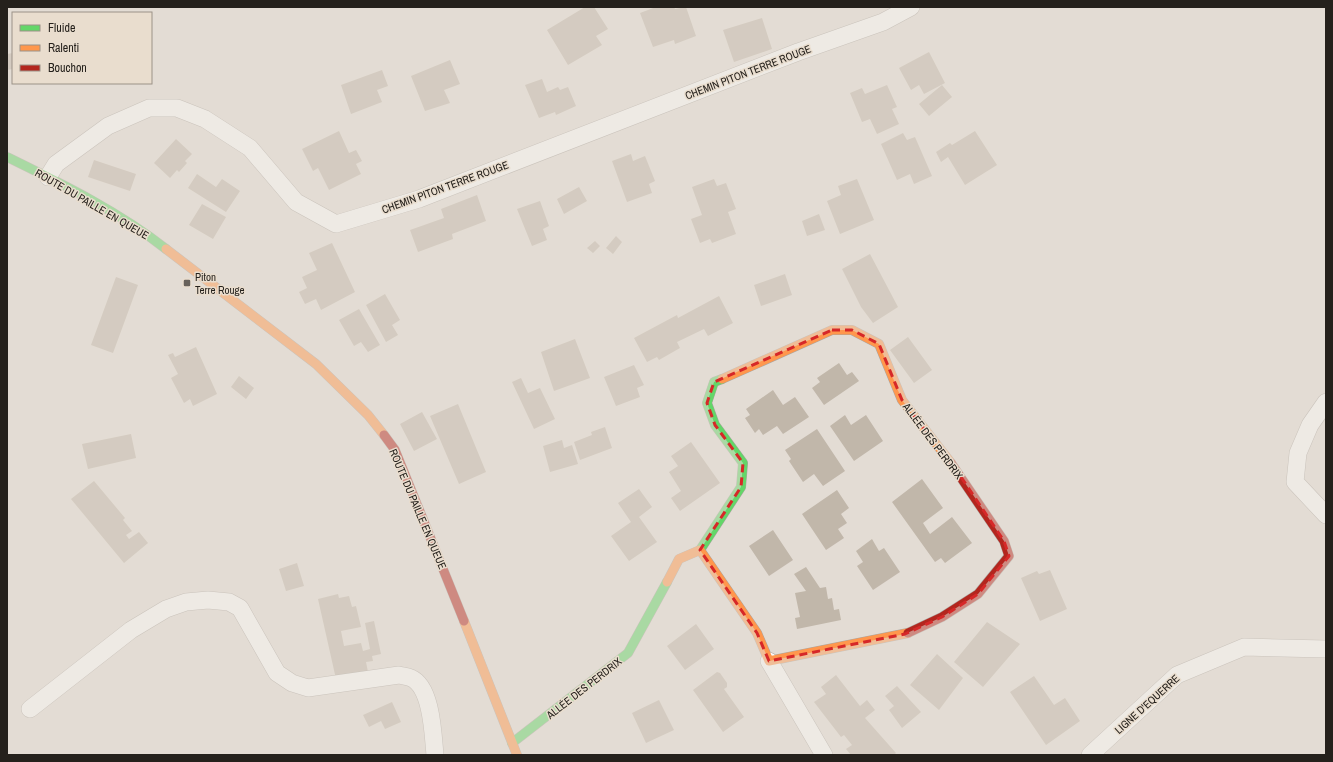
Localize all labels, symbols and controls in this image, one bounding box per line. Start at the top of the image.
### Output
legend [12,12,152,84]
text: Fluide [48,20,75,36]
text: Ralenti [48,40,79,56]
street label: CHEMIN PITON TERRE ROUGE [683,41,813,103]
text: Bouchon [48,60,87,76]
street label: CHEMIN PITON TERRE ROUGE [380,158,510,216]
street label: ROUTE DU PAILLE EN QUEUE [33,166,151,242]
place label: Piton Terre Rouge [195,270,245,297]
marker: Piton Terre Rouge [182,278,192,288]
street label: ALLÉE DES PERDRIX [899,399,966,482]
street label: ROUTE DU PAILLE EN QUEUE [386,447,450,571]
street label: ALLÉE DES PERDRIX [543,654,624,722]
street label: LIGNE D'EQUERRE [1112,671,1182,737]

